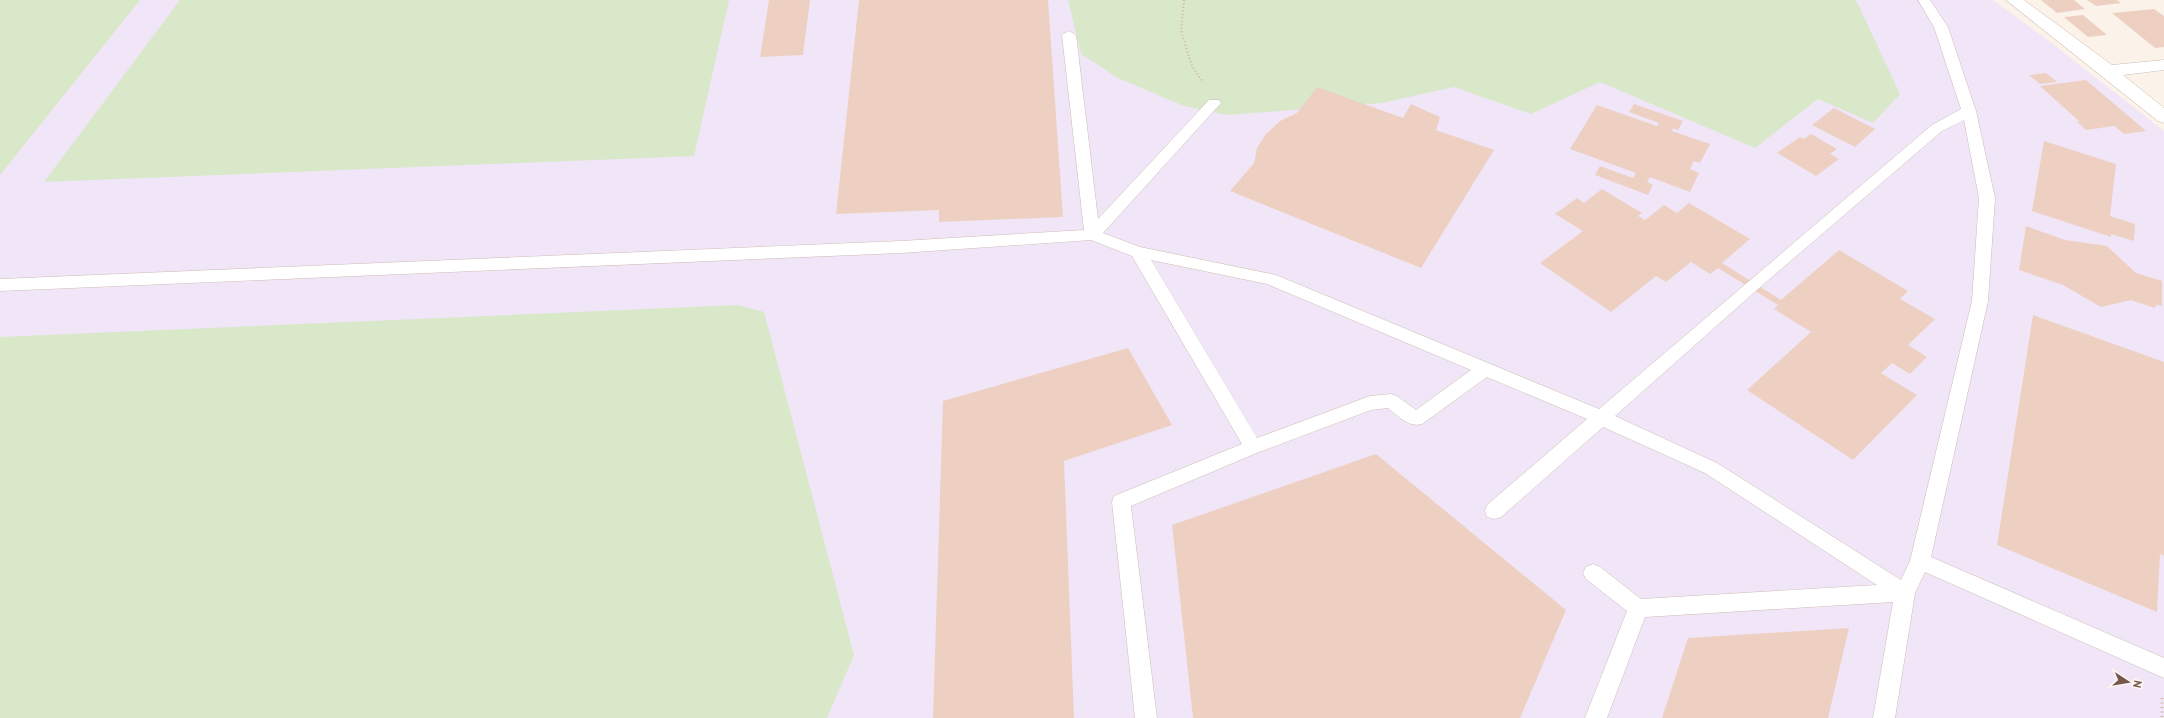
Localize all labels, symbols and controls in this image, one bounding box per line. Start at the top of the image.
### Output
north arrow [2108,662,2148,702]
text: N [2130,679,2145,689]

